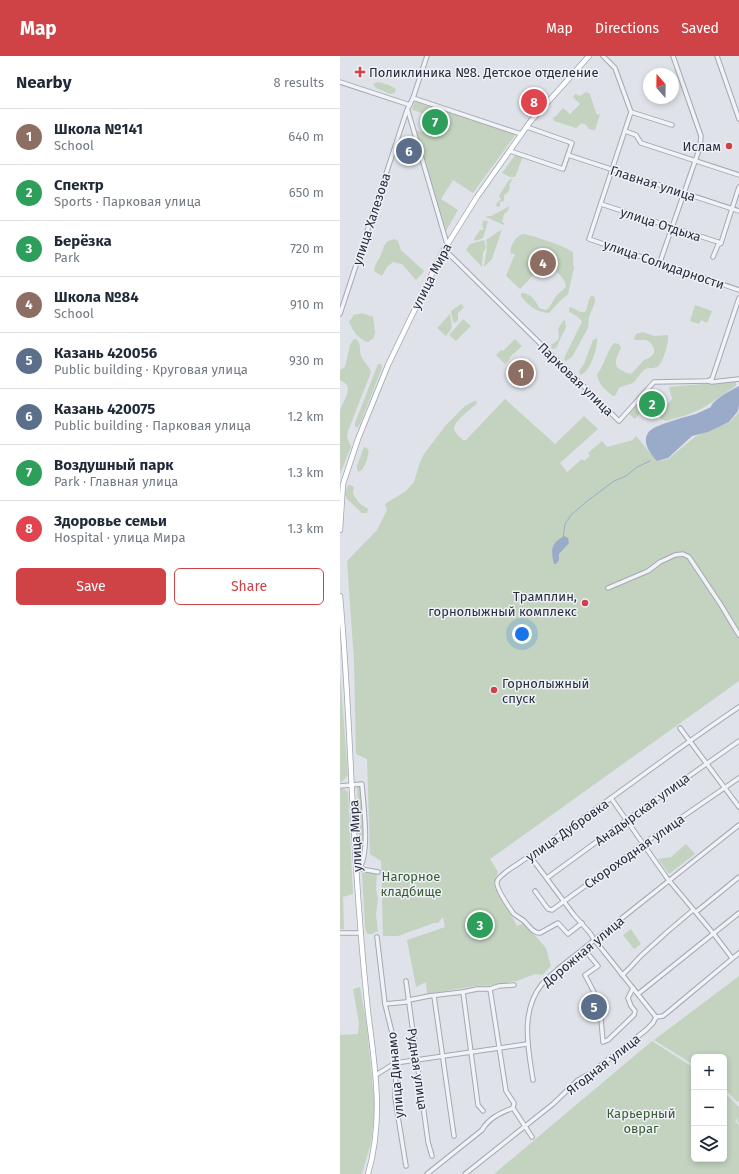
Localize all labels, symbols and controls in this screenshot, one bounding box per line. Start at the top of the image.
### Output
text: Map [20,17,57,40]
text: Map [546,20,573,37]
text: Directions [595,20,659,37]
text: Saved [681,20,719,37]
place label: Поликлиника №8. Детское отделение [369,65,599,80]
marker: Поликлиника №8. Детское отделение [354,66,366,78]
north arrow [643,68,679,104]
text: Nearby [16,72,71,93]
text: 8 results [273,75,324,90]
pin: 8 [521,87,547,117]
pin: 7 [422,107,448,137]
text: Школа №141 [54,120,143,138]
text: 1 [26,129,32,144]
text: 640 m [288,129,324,144]
pin: 6 [396,136,422,166]
text: School [54,138,94,153]
place label: Ислам [683,139,721,154]
marker: Ислам [724,141,734,151]
street label: Главная улица [608,163,697,204]
street label: улица Халезова [349,171,393,267]
text: Спектр [54,176,104,194]
text: 2 [26,185,32,200]
text: 650 m [289,185,324,200]
text: Sports · Парковая улица [54,194,201,209]
street label: улица Отдыха [619,204,703,245]
text: Берёзка [54,232,112,250]
street label: улица Солидарности [602,237,726,292]
text: 3 [26,241,32,256]
text: 720 m [290,241,324,256]
street label: улица Мира [408,241,455,312]
pin: 4 [530,248,556,278]
text: Park [54,250,80,265]
text: Школа №84 [54,288,139,306]
text: 4 [25,297,33,312]
text: 910 m [290,297,324,312]
text: School [54,306,94,321]
street label: Парковая улица [535,340,616,419]
text: Казань 420056 [54,344,157,362]
text: 5 [26,353,32,368]
text: 930 m [289,353,324,368]
pin: 1 [508,358,534,388]
text: Public building · Круговая улица [54,362,248,377]
pin: 2 [639,389,665,419]
text: Казань 420075 [54,400,155,418]
text: 6 [25,409,33,424]
text: 1.2 km [288,409,324,424]
text: Public building · Парковая улица [54,418,251,433]
text: Воздушный парк [54,456,174,474]
text: 7 [26,465,32,480]
text: 1.3 km [287,465,324,480]
text: Park · Главная улица [54,474,178,489]
text: Здоровье семьи [54,512,167,530]
text: 8 [25,521,33,536]
text: 1.3 km [287,521,324,536]
text: Hospital · улица Мира [54,530,186,545]
button: Save [16,568,166,605]
button: Share [174,568,324,605]
place label: Трамплин, горнолыжный комплекс [428,589,577,619]
marker: Трамплин, горнолыжный комплекс [580,598,590,608]
your location [512,624,532,644]
place label: Горнолыжный спуск [502,676,589,706]
marker: Горнолыжный спуск [489,685,499,695]
street label: Анадырская улица [592,770,693,849]
street label: улица Дубровка [523,796,612,865]
street label: улица Мира [346,800,365,872]
street label: Скороходная улица [581,811,687,892]
park label: Нагорное кладбище [380,869,442,899]
pin: 3 [467,910,493,940]
street label: Дорожная улица [539,913,627,990]
pin: 5 [581,992,607,1022]
street label: Рудная улица [404,1027,431,1111]
street label: улица Динамо [384,1031,407,1119]
street label: Ягодная улица [563,1031,643,1098]
map controls [691,1054,727,1162]
button: + [691,1054,727,1090]
button: − [691,1090,727,1126]
park label: Карьерный овраг [607,1106,675,1136]
button: layers [691,1126,727,1162]

